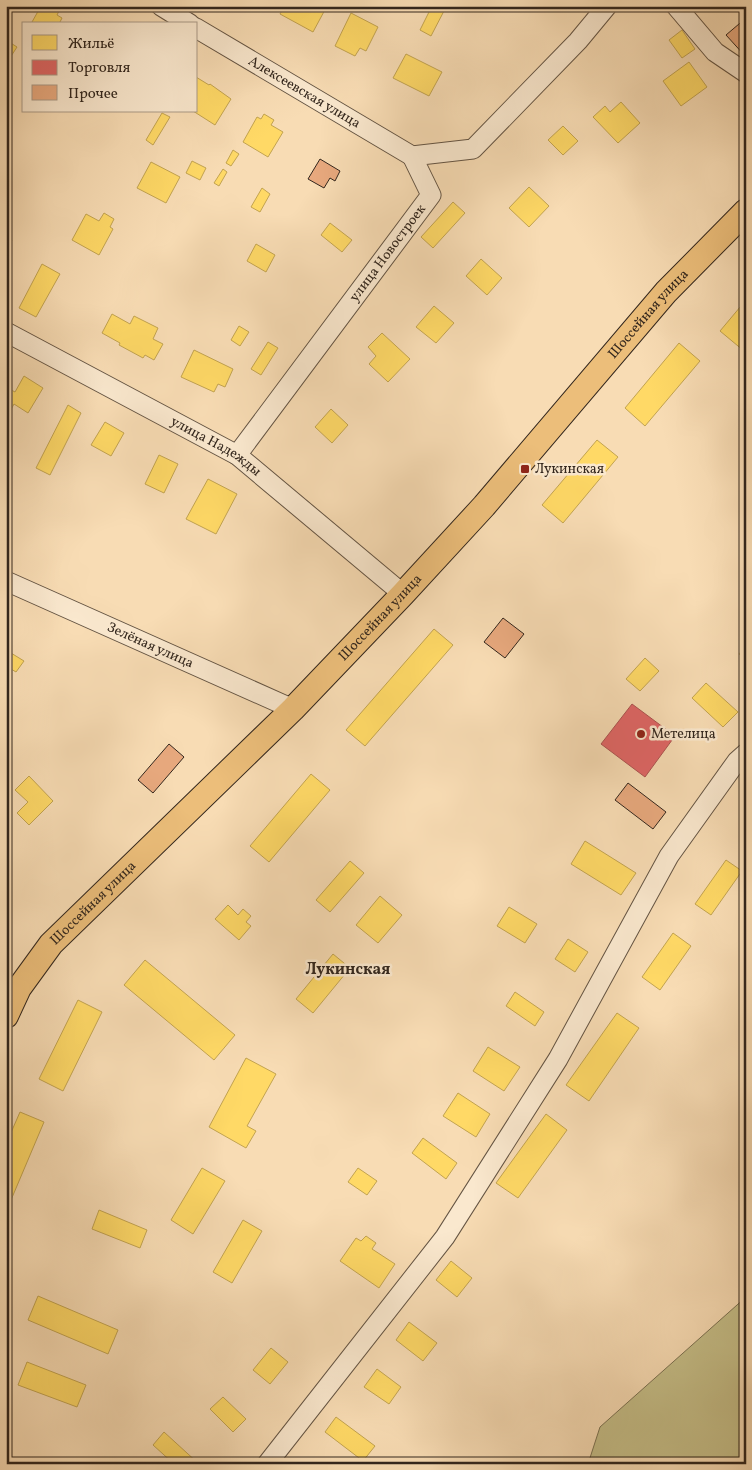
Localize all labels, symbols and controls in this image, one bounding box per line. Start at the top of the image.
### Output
legend [22,22,198,112]
text: Жильё [68,34,114,55]
street label: Алексеевская улица [245,52,364,133]
text: Торговля [68,58,130,79]
text: Прочее [68,84,118,105]
street label: улица Новостроек [345,200,431,306]
street label: Шоссейная улица [604,265,693,363]
street label: улица Надежды [167,412,265,481]
place label: Лукинская [535,460,604,479]
marker: Лукинская [519,463,531,475]
street label: Шоссейная улица [334,570,426,665]
street label: Зелёная улица [104,618,197,673]
place label: Метелица [651,725,716,744]
marker: Метелица [635,728,647,740]
street label: Шоссейная улица [46,857,140,949]
district label: Лукинская [306,959,390,981]

